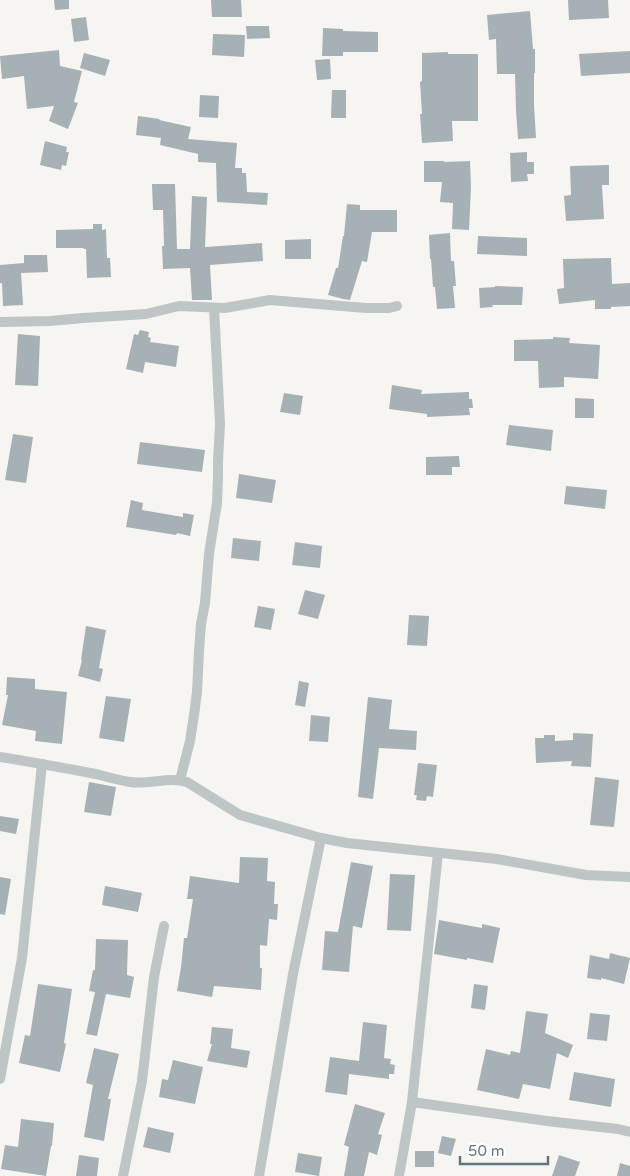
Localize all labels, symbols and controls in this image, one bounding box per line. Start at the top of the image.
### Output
scale bar [460,1134,548,1166]
text: 50 m [468,1142,505,1160]

